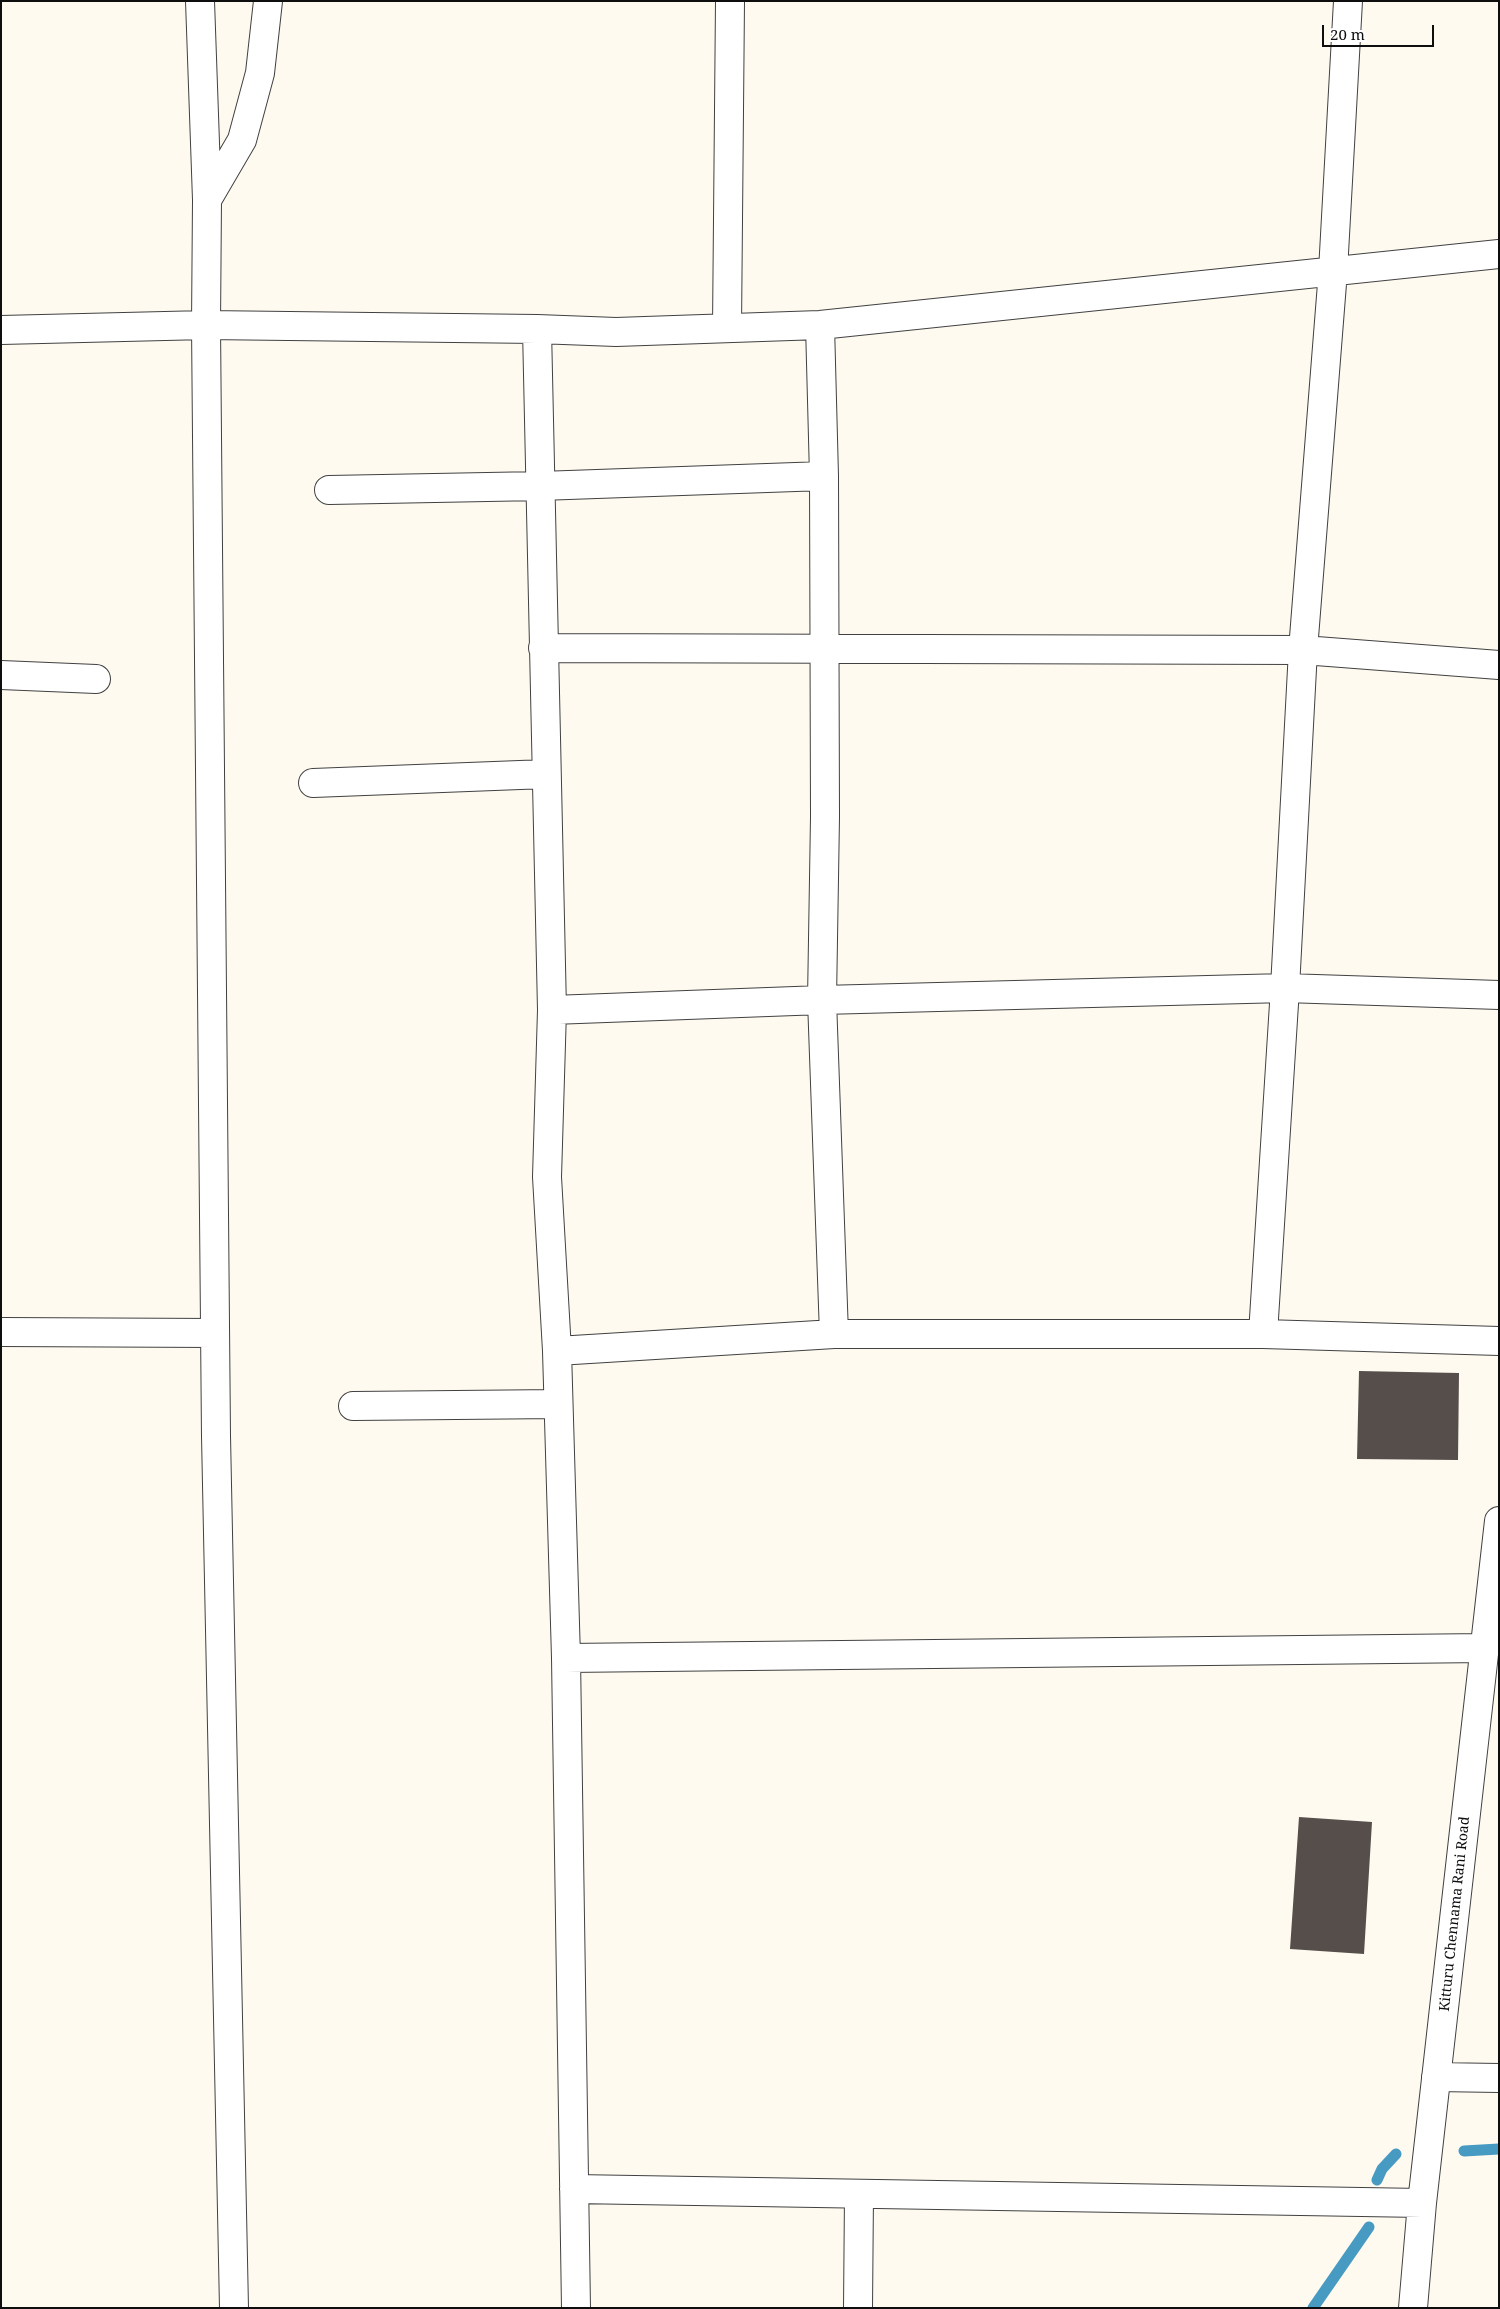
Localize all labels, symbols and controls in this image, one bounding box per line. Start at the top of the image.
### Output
scale bar [1325,15,1438,47]
text: 20 m [1330,24,1365,44]
street label: Kitturu Chennama Rani Road [1436,1816,1474,2012]

